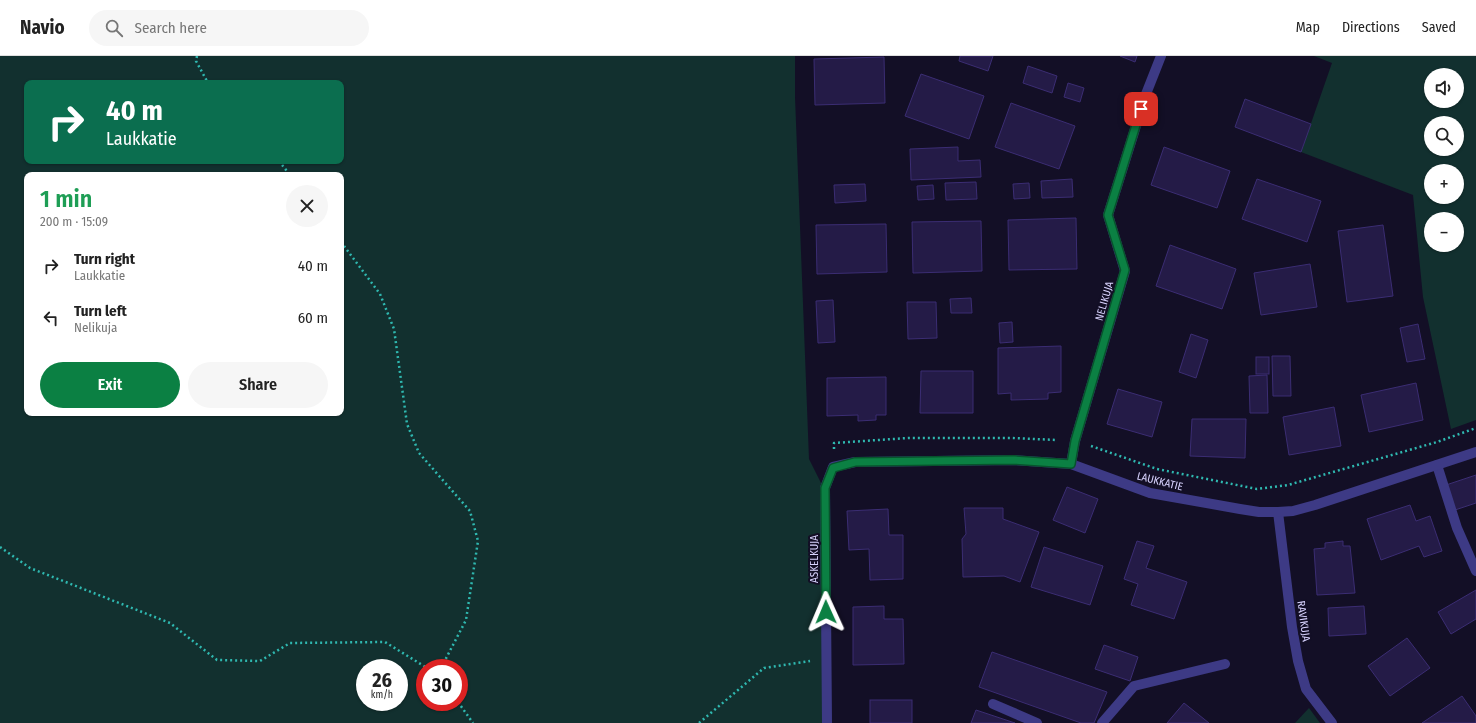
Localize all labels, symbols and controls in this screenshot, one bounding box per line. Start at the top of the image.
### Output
search box [89,10,369,46]
text: Navio [20,16,65,39]
icon: search [103,17,125,39]
text: Search here [135,19,207,37]
text: Map [1296,19,1320,36]
text: Directions [1342,19,1400,36]
text: Saved [1422,19,1456,36]
map controls [1424,68,1464,252]
button: sound [1424,68,1464,108]
pin [1124,92,1158,126]
text: 40 m [106,94,163,127]
icon: right [40,96,92,148]
icon: arrive [1130,98,1152,120]
button: search [1424,116,1464,156]
text: Laukkatie [106,128,177,150]
button: + [1424,164,1464,204]
text: 1 min [40,185,92,213]
button: close [286,185,328,227]
button: − [1424,212,1464,252]
text: 200 m · 15:09 [40,214,108,229]
text: Turn right [74,250,135,268]
icon: right [40,255,62,277]
text: 40 m [298,257,328,275]
text: Laukkatie [74,268,125,283]
street label: NELIKUJA [1093,280,1116,322]
text: Turn left [74,302,127,320]
icon: left [40,307,62,329]
text: 60 m [298,309,328,327]
text: Nelikuja [74,320,117,335]
button: Exit [40,362,180,408]
button: Share [188,362,328,408]
street label: LAUKKATIE [1135,469,1184,493]
street label: ASKELKUJA [808,535,821,583]
position arrow [805,591,847,633]
street label: RAVIKUJA [1294,600,1313,643]
speed limit sign: 30 [416,659,468,711]
text: 26 [372,668,392,692]
text: km/h [371,689,393,701]

